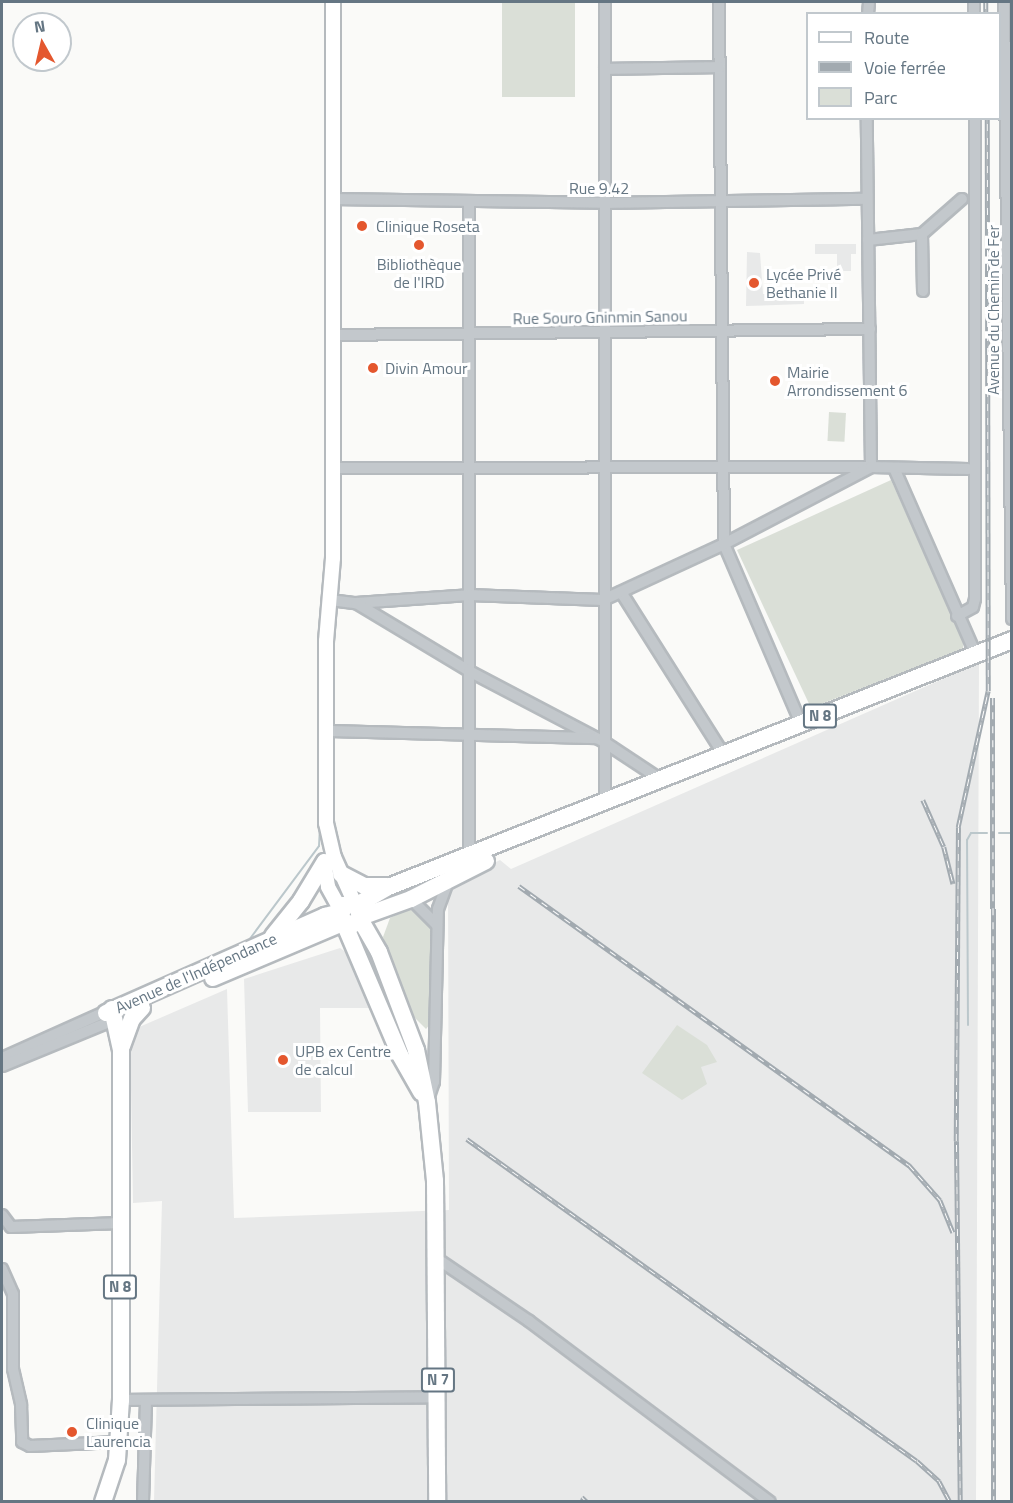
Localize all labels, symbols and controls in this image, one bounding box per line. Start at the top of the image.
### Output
north arrow [12,12,72,72]
legend [806,12,1001,120]
text: N [33,14,47,39]
text: Route [864,24,909,51]
text: Voie ferrée [864,54,946,81]
text: Parc [864,84,898,111]
street label: Rue 9.42 [569,178,629,198]
place label: Clinique Roseta [376,216,480,236]
marker: Clinique Roseta [353,217,371,235]
street label: Avenue du Chemin de Fer [983,225,1003,395]
marker: Bibliothèque de l'IRD [412,238,426,252]
place label: Bibliothèque de l'IRD [377,254,461,292]
place label: Lycée Privé Bethanie II [766,264,841,302]
marker: Lycée Privé Bethanie II [747,276,761,290]
street label: Rue Souro Gninmin Sanou [513,306,687,328]
place label: Divin Amour [385,358,468,378]
marker: Divin Amour [366,361,380,375]
place label: Mairie Arrondissement 6 [787,362,908,400]
marker: Mairie Arrondissement 6 [768,374,782,388]
road number: N 8 [802,704,838,728]
street label: Avenue de l'Indépendance [112,929,280,1017]
place label: UPB ex Centre de calcul [295,1041,391,1079]
marker: UPB ex Centre de calcul [276,1053,290,1067]
road number: N 8 [102,1275,138,1299]
road number: N 7 [420,1368,456,1392]
place label: Clinique Laurencia [86,1413,151,1451]
marker: Clinique Laurencia [63,1423,81,1441]

